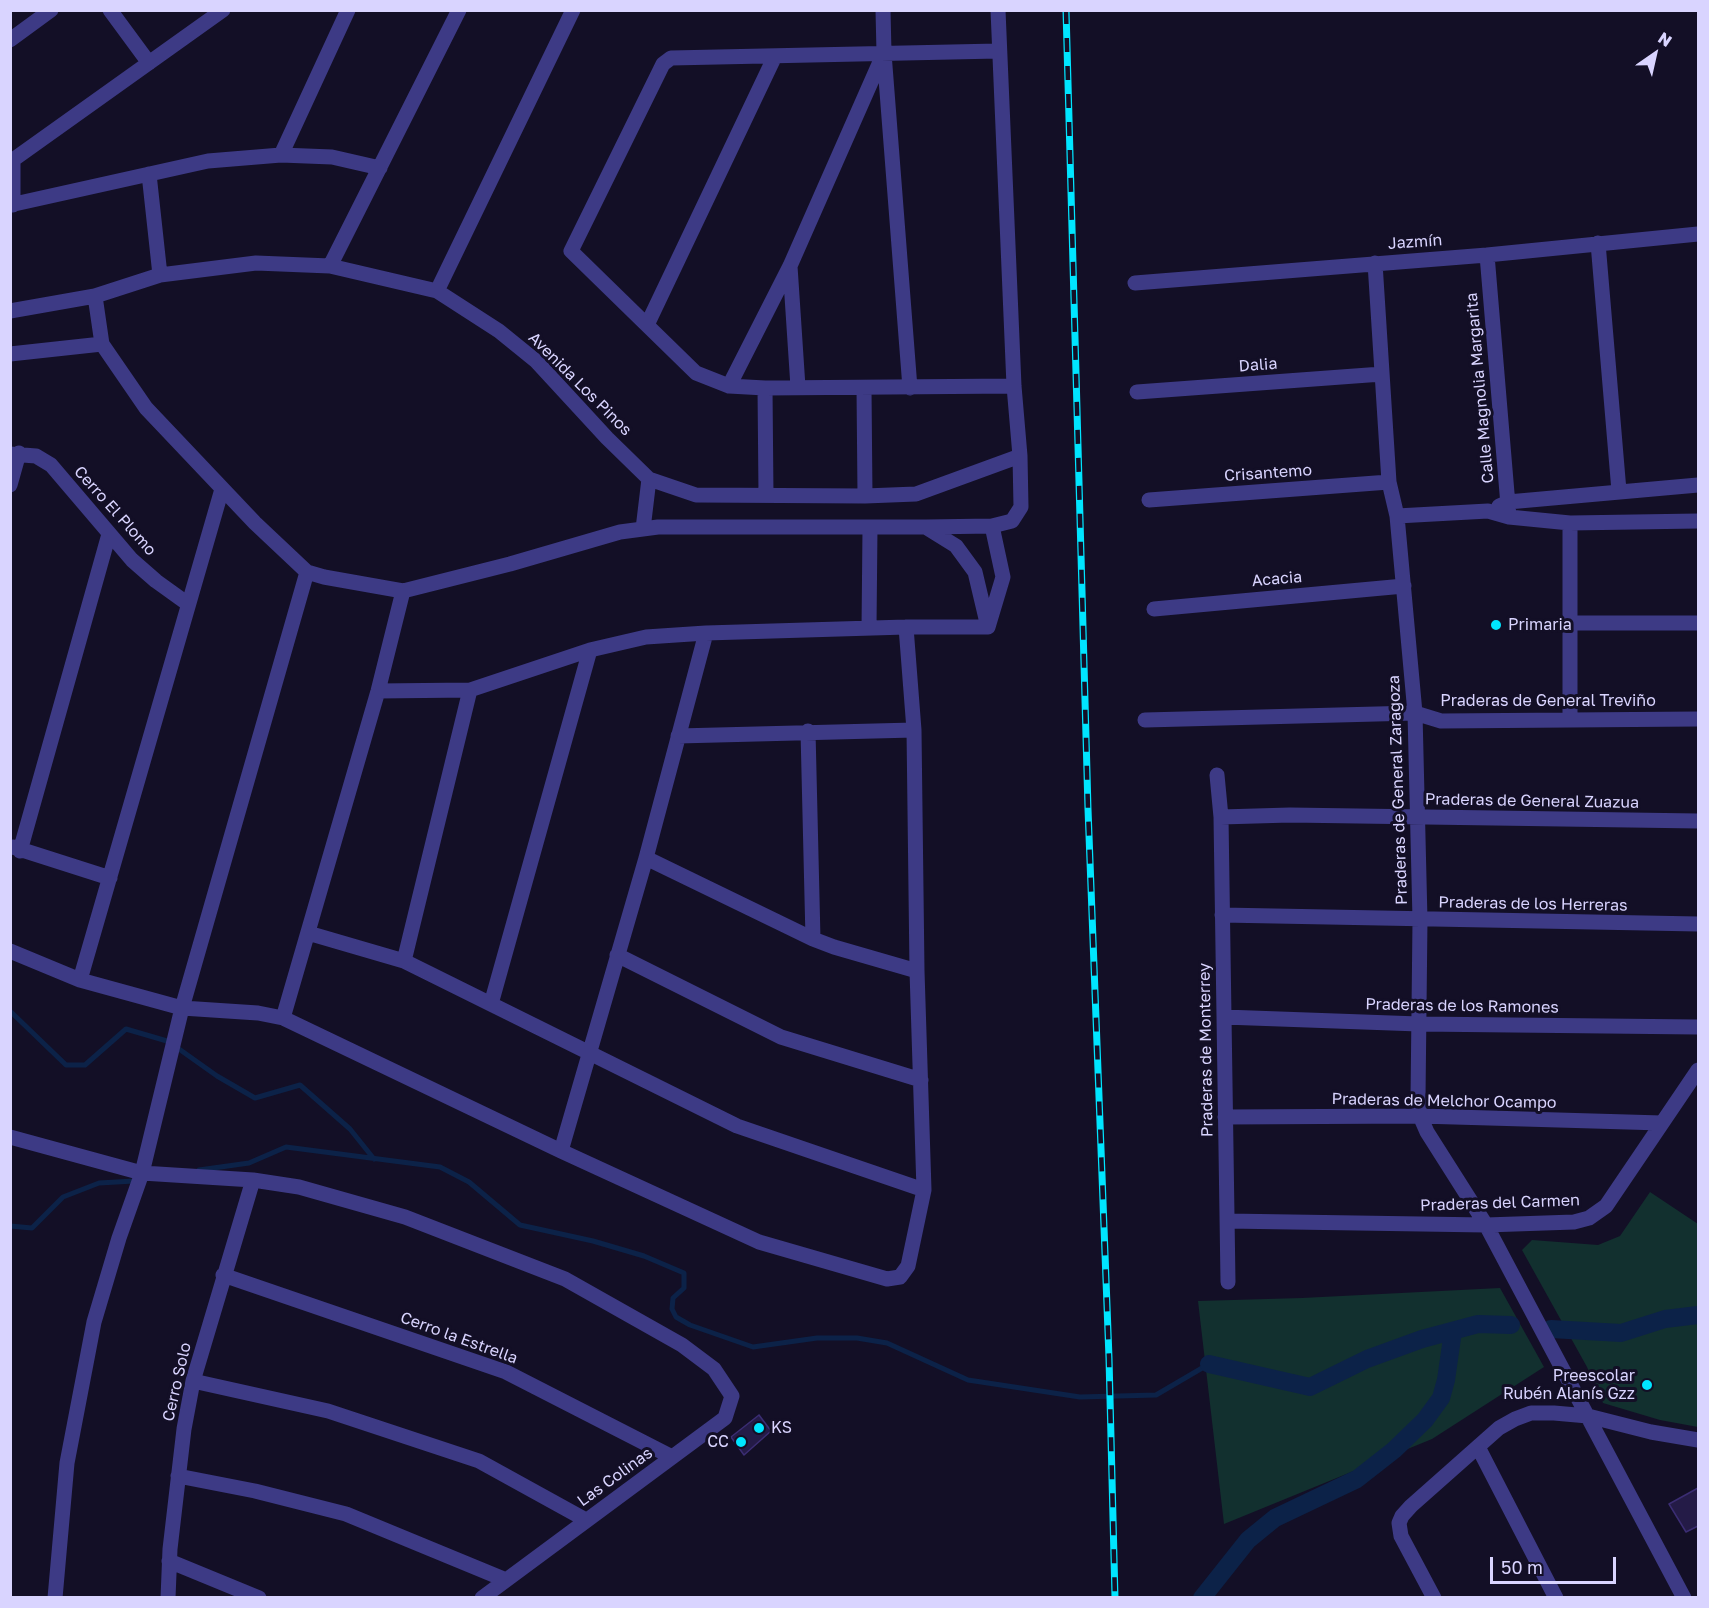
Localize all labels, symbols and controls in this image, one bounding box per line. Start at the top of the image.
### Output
north arrow [1625,24,1685,84]
text: N [1654,27,1676,51]
street label: Jazmín [1387,231,1443,253]
street label: Calle Magnolia Margarita [1462,292,1498,484]
street label: Avenida Los Pinos [524,328,636,440]
street label: Dalia [1238,354,1278,376]
street label: Crisantemo [1223,460,1313,486]
street label: Cerro El Plomo [70,462,160,560]
street label: Acacia [1251,567,1303,591]
place label: Primaria [1508,615,1572,635]
marker: Primaria [1489,618,1503,632]
street label: Praderas de General Zaragoza [1384,675,1412,905]
street label: Praderas de General Treviño [1440,691,1656,711]
street label: Praderas de General Zuazua [1425,790,1639,812]
street label: Praderas de los Herreras [1438,893,1628,915]
street label: Praderas de Monterrey [1195,963,1217,1137]
street label: Praderas de los Ramones [1365,995,1559,1017]
street label: Praderas de Melchor Ocampo [1331,1089,1557,1113]
street label: Praderas del Carmen [1420,1191,1580,1215]
street label: Cerro la Estrella [398,1308,520,1368]
street label: Cerro Solo [159,1341,195,1423]
place label: Preescolar Rubén Alanís Gzz [1503,1366,1635,1404]
marker: Preescolar Rubén Alanís Gzz [1640,1378,1654,1392]
place label: KS [771,1418,792,1438]
marker: KS [752,1421,766,1435]
place label: CC [707,1432,729,1452]
marker: CC [734,1435,748,1449]
street label: Las Colinas [574,1443,656,1511]
scale bar [1493,1545,1619,1583]
text: 50 m [1501,1556,1543,1578]

